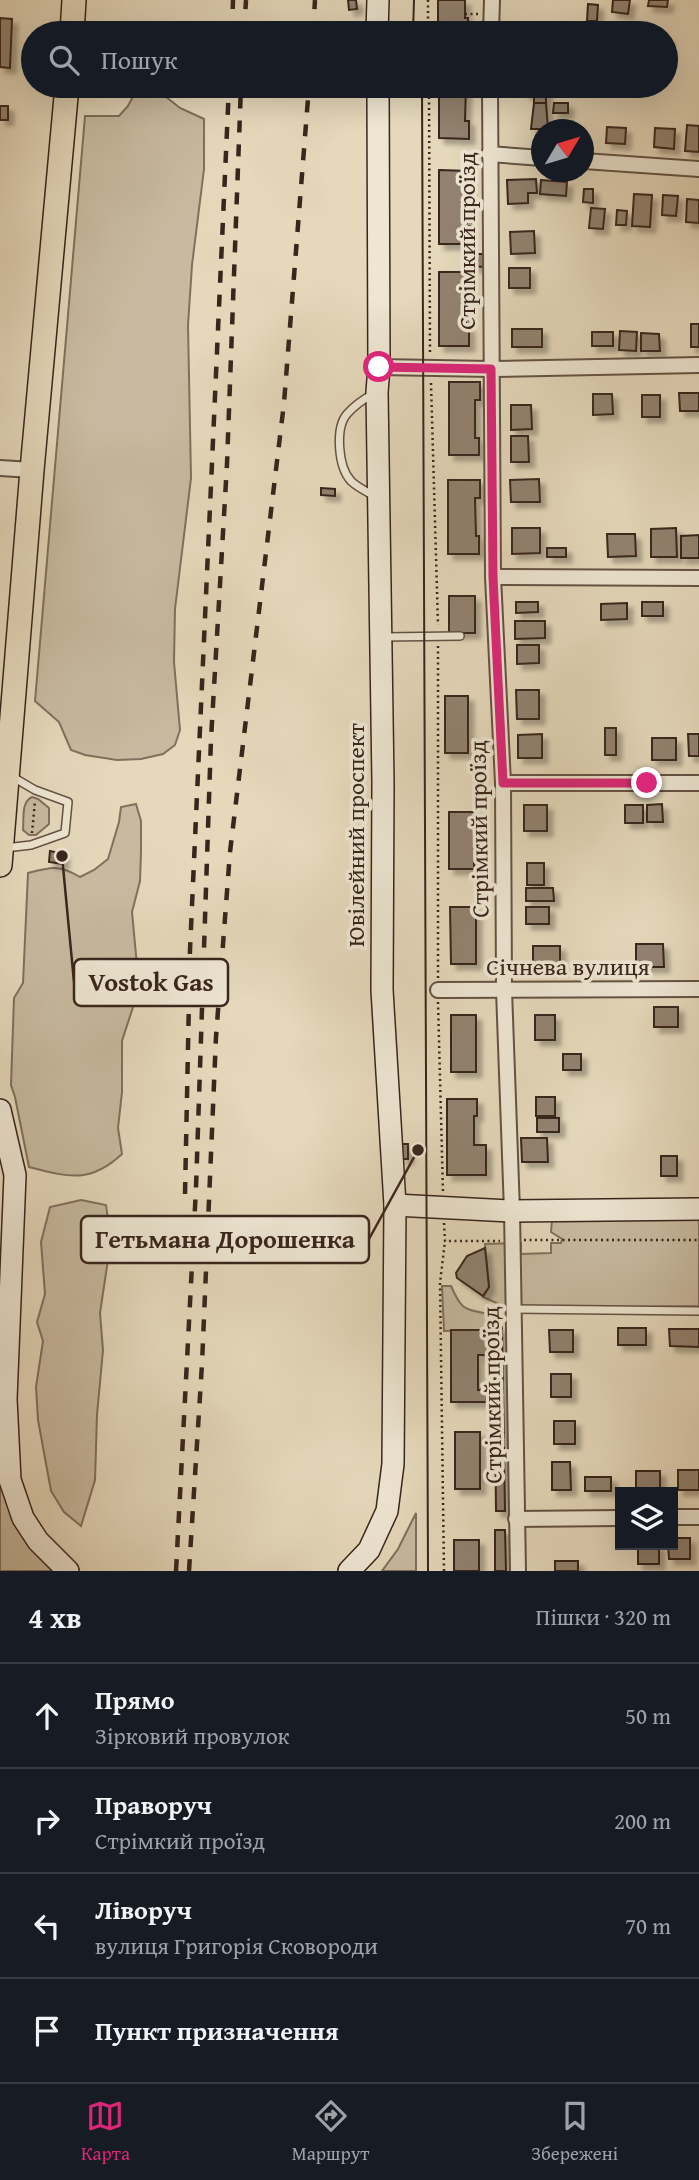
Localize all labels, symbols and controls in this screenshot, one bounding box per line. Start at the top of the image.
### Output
search box [21,21,678,98]
text: Пошук [101,40,178,79]
icon: search [45,41,83,79]
north arrow [531,119,594,182]
street label: Стрімкий проїзд [449,152,484,330]
route start [363,351,394,382]
street label: Ювілейний проспект [338,723,373,947]
street label: Стрімкий проїзд [459,740,498,918]
route end [631,767,662,798]
street label: Січнева вулиця [486,949,650,984]
callout: Vostok Gas [74,959,228,1006]
text: Vostok Gas [88,962,214,1001]
callout: Гетьмана Дорошенка [81,1216,369,1263]
text: Гетьмана Дорошенка [95,1219,356,1258]
street label: Стрімкий проїзд [472,1306,511,1484]
map controls [615,1487,678,1550]
button: layers [615,1487,678,1550]
text: 4 хв [28,1595,82,1639]
text: Пішки · 320 m [536,1600,671,1633]
text: Прямо [95,1680,175,1719]
icon: ahead [28,1697,66,1735]
text: 50 m [625,1699,671,1732]
text: Зірковий провулок [95,1719,290,1752]
text: Праворуч [95,1785,212,1824]
icon: right [28,1802,66,1840]
text: 200 m [614,1804,671,1837]
text: Стрімкий проїзд [95,1824,265,1857]
text: Ліворуч [95,1890,192,1929]
icon: left [28,1907,66,1945]
text: 70 m [625,1909,671,1942]
text: вулиця Григорія Сковороди [95,1929,378,1962]
text: Пункт призначення [95,2011,339,2050]
icon: arrive [28,2012,66,2050]
tab: Карта [81,2097,130,2167]
tab: Маршрут [292,2097,370,2167]
tab: Збережені [531,2097,618,2167]

